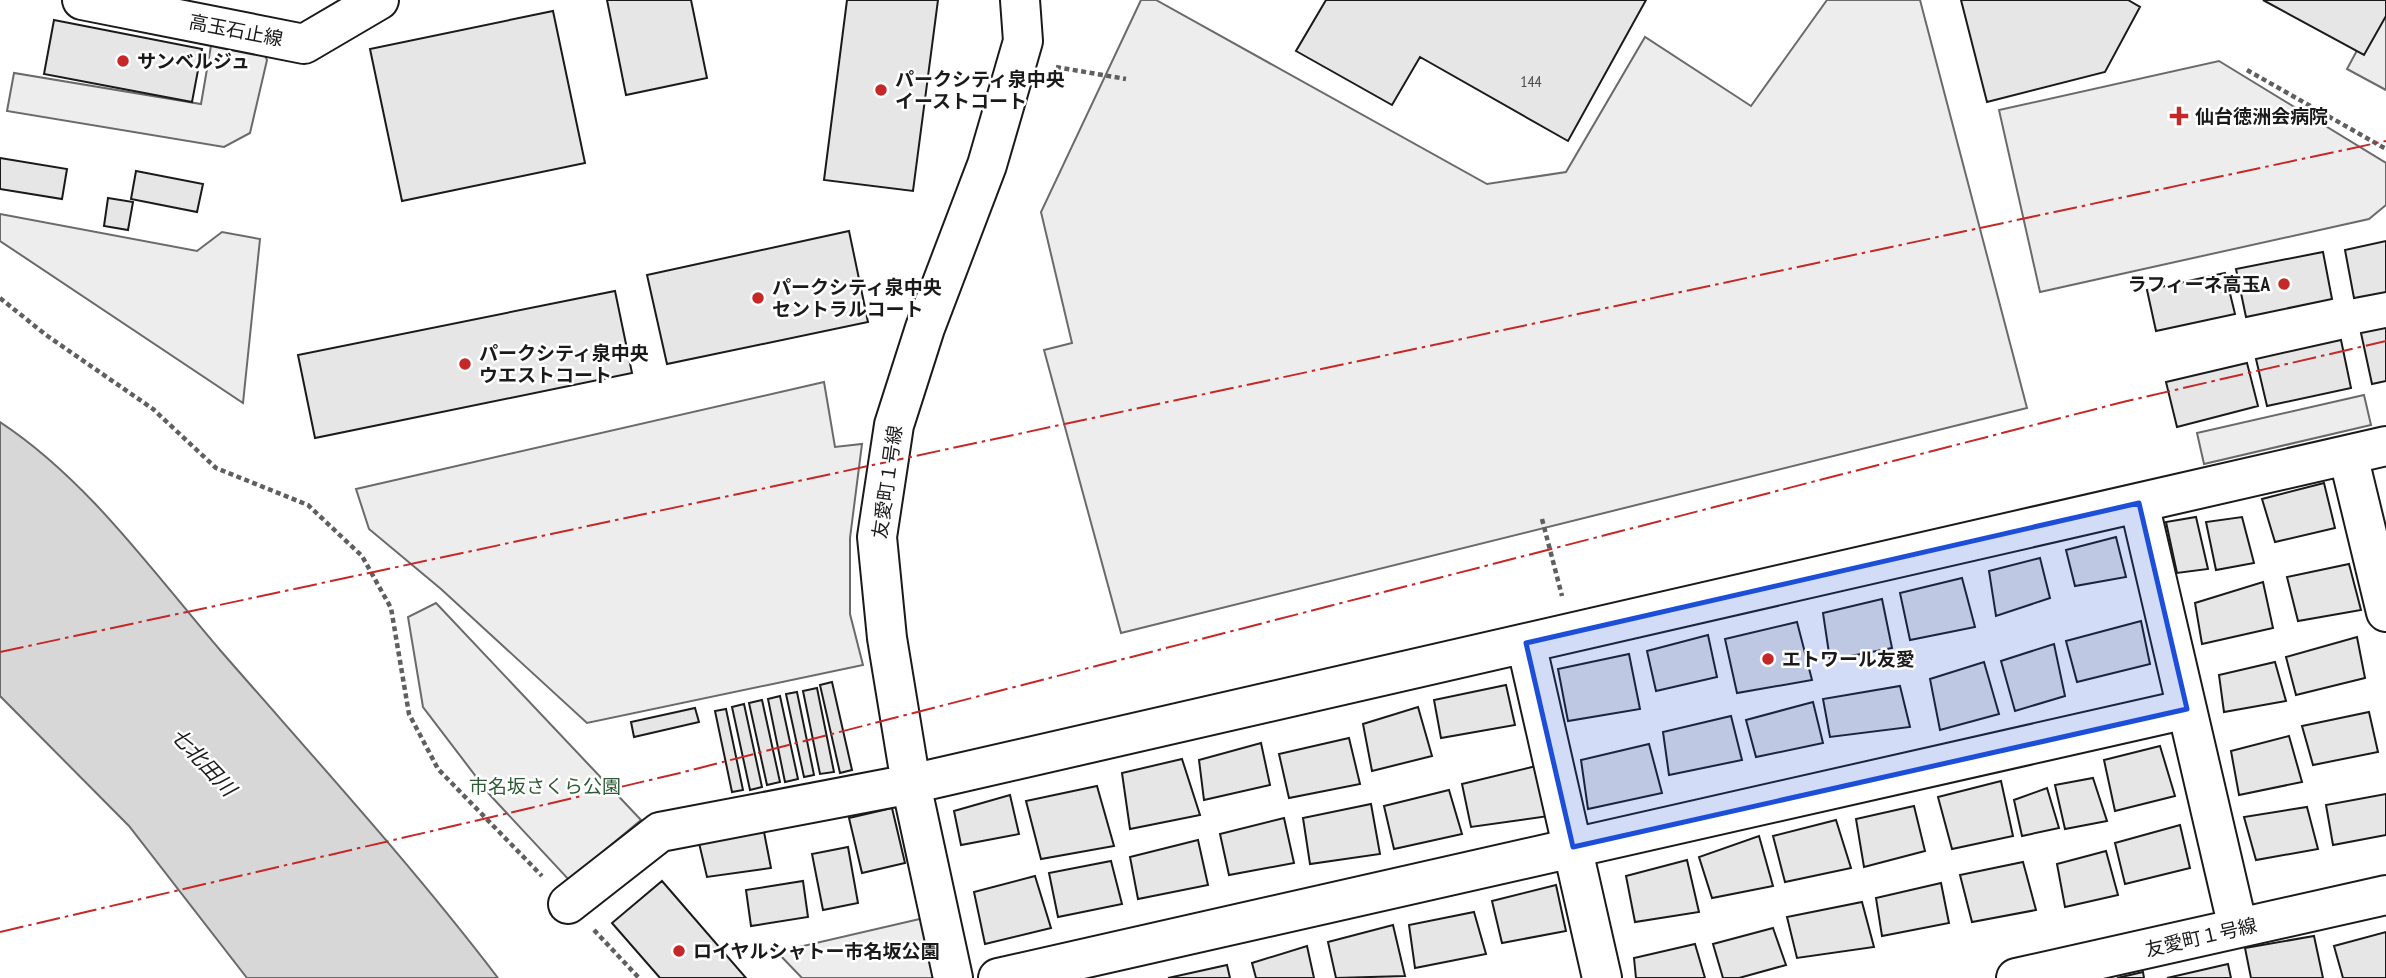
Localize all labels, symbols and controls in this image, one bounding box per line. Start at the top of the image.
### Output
street label: 高玉石止線 [187,9,285,51]
place label: サンベルジュ [137,49,250,73]
marker: サンベルジュ [115,53,131,69]
place label: パークシティ泉中央 イーストコート [895,67,1065,113]
house number: 144 [1520,71,1542,91]
marker: パークシティ泉中央 イーストコート [873,82,889,98]
place label: 仙台徳洲会病院 [2195,104,2328,128]
marker: 仙台徳洲会病院 [2169,106,2189,126]
place label: ラフィーネ高玉A [2128,272,2270,296]
place label: パークシティ泉中央 セントラルコート [772,275,942,321]
marker: ラフィーネ高玉A [2276,276,2292,292]
marker: パークシティ泉中央 セントラルコート [750,290,766,306]
place label: パークシティ泉中央 ウエストコート [479,341,649,387]
marker: パークシティ泉中央 ウエストコート [457,356,473,372]
street label: 友愛町１号線 [867,424,907,540]
place label: エトワール友愛 [1782,647,1915,671]
marker: エトワール友愛 [1760,651,1776,667]
water label: 七北田川 [165,722,243,803]
park label: 市名坂さくら公園 [469,774,621,798]
street label: 友愛町１号線 [2143,912,2259,962]
place label: ロイヤルシャトー市名坂公園 [693,939,939,963]
marker: ロイヤルシャトー市名坂公園 [671,943,687,959]

